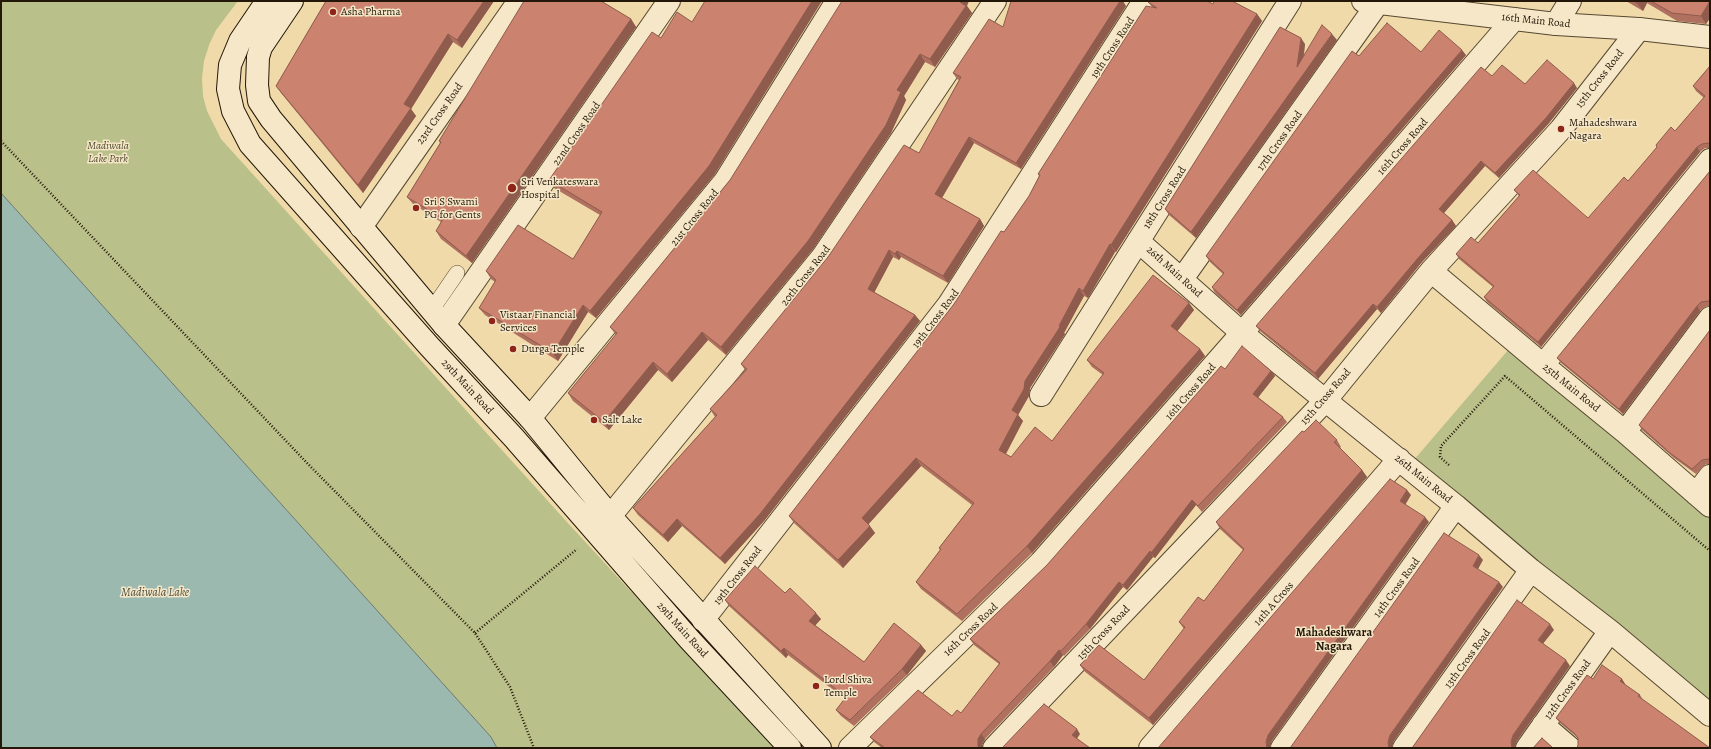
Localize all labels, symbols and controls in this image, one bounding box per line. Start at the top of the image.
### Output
place label: Asha Pharma [341,5,401,19]
marker: Asha Pharma [328,7,338,17]
street label: 16th Main Road [1501,11,1571,31]
street label: 19th Cross Road [1088,15,1138,81]
street label: 15th Cross Road [1573,47,1627,111]
street label: 23rd Cross Road [414,81,466,147]
street label: 22nd Cross Road [550,100,604,168]
street label: 17th Cross Road [1254,108,1306,174]
street label: 16th Cross Road [1375,116,1431,178]
place label: Mahadeshwara Nagara [1569,116,1637,142]
marker: Mahadeshwara Nagara [1556,124,1566,134]
park label: Madiwala Lake Park [87,139,129,165]
street label: 18th Cross Road [1141,164,1189,232]
place label: Sri Venkateswara Hospital [521,175,598,201]
marker: Sri Venkateswara Hospital [506,182,518,194]
street label: 21st Cross Road [668,187,722,249]
place label: Sri S Swami PG for Gents [424,195,481,221]
marker: Sri S Swami PG for Gents [411,203,421,213]
street label: 20th Cross Road [778,243,834,309]
street label: 26th Main Road [1143,243,1205,301]
street label: 19th Cross Road [909,287,963,351]
place label: Vistaar Financial Services [500,308,575,334]
marker: Vistaar Financial Services [487,316,497,326]
place label: Durga Temple [521,342,584,356]
marker: Durga Temple [508,344,518,354]
street label: 29th Main Road [438,357,496,417]
street label: 16th Cross Road [1163,361,1219,423]
street label: 25th Main Road [1540,361,1602,415]
street label: 15th Cross Road [1298,366,1354,428]
place label: Salt Lake [602,413,642,427]
marker: Salt Lake [589,415,599,425]
street label: 26th Main Road [1391,452,1455,506]
street label: 19th Cross Road [711,544,765,608]
street label: 14th Cross Road [1371,556,1423,620]
street label: 14th A Cross [1251,579,1297,629]
water label: Madiwala Lake [121,586,189,600]
street label: 29th Main Road [654,599,710,661]
street label: 16th Cross Road [941,601,1001,659]
street label: 15th Cross Road [1075,603,1133,663]
district label: Mahadeshwara Nagara [1296,626,1372,654]
street label: 13th Cross Road [1442,627,1494,691]
street label: 12th Cross Road [1542,657,1594,723]
place label: Lord Shiva Temple [824,673,872,699]
marker: Lord Shiva Temple [811,681,821,691]

